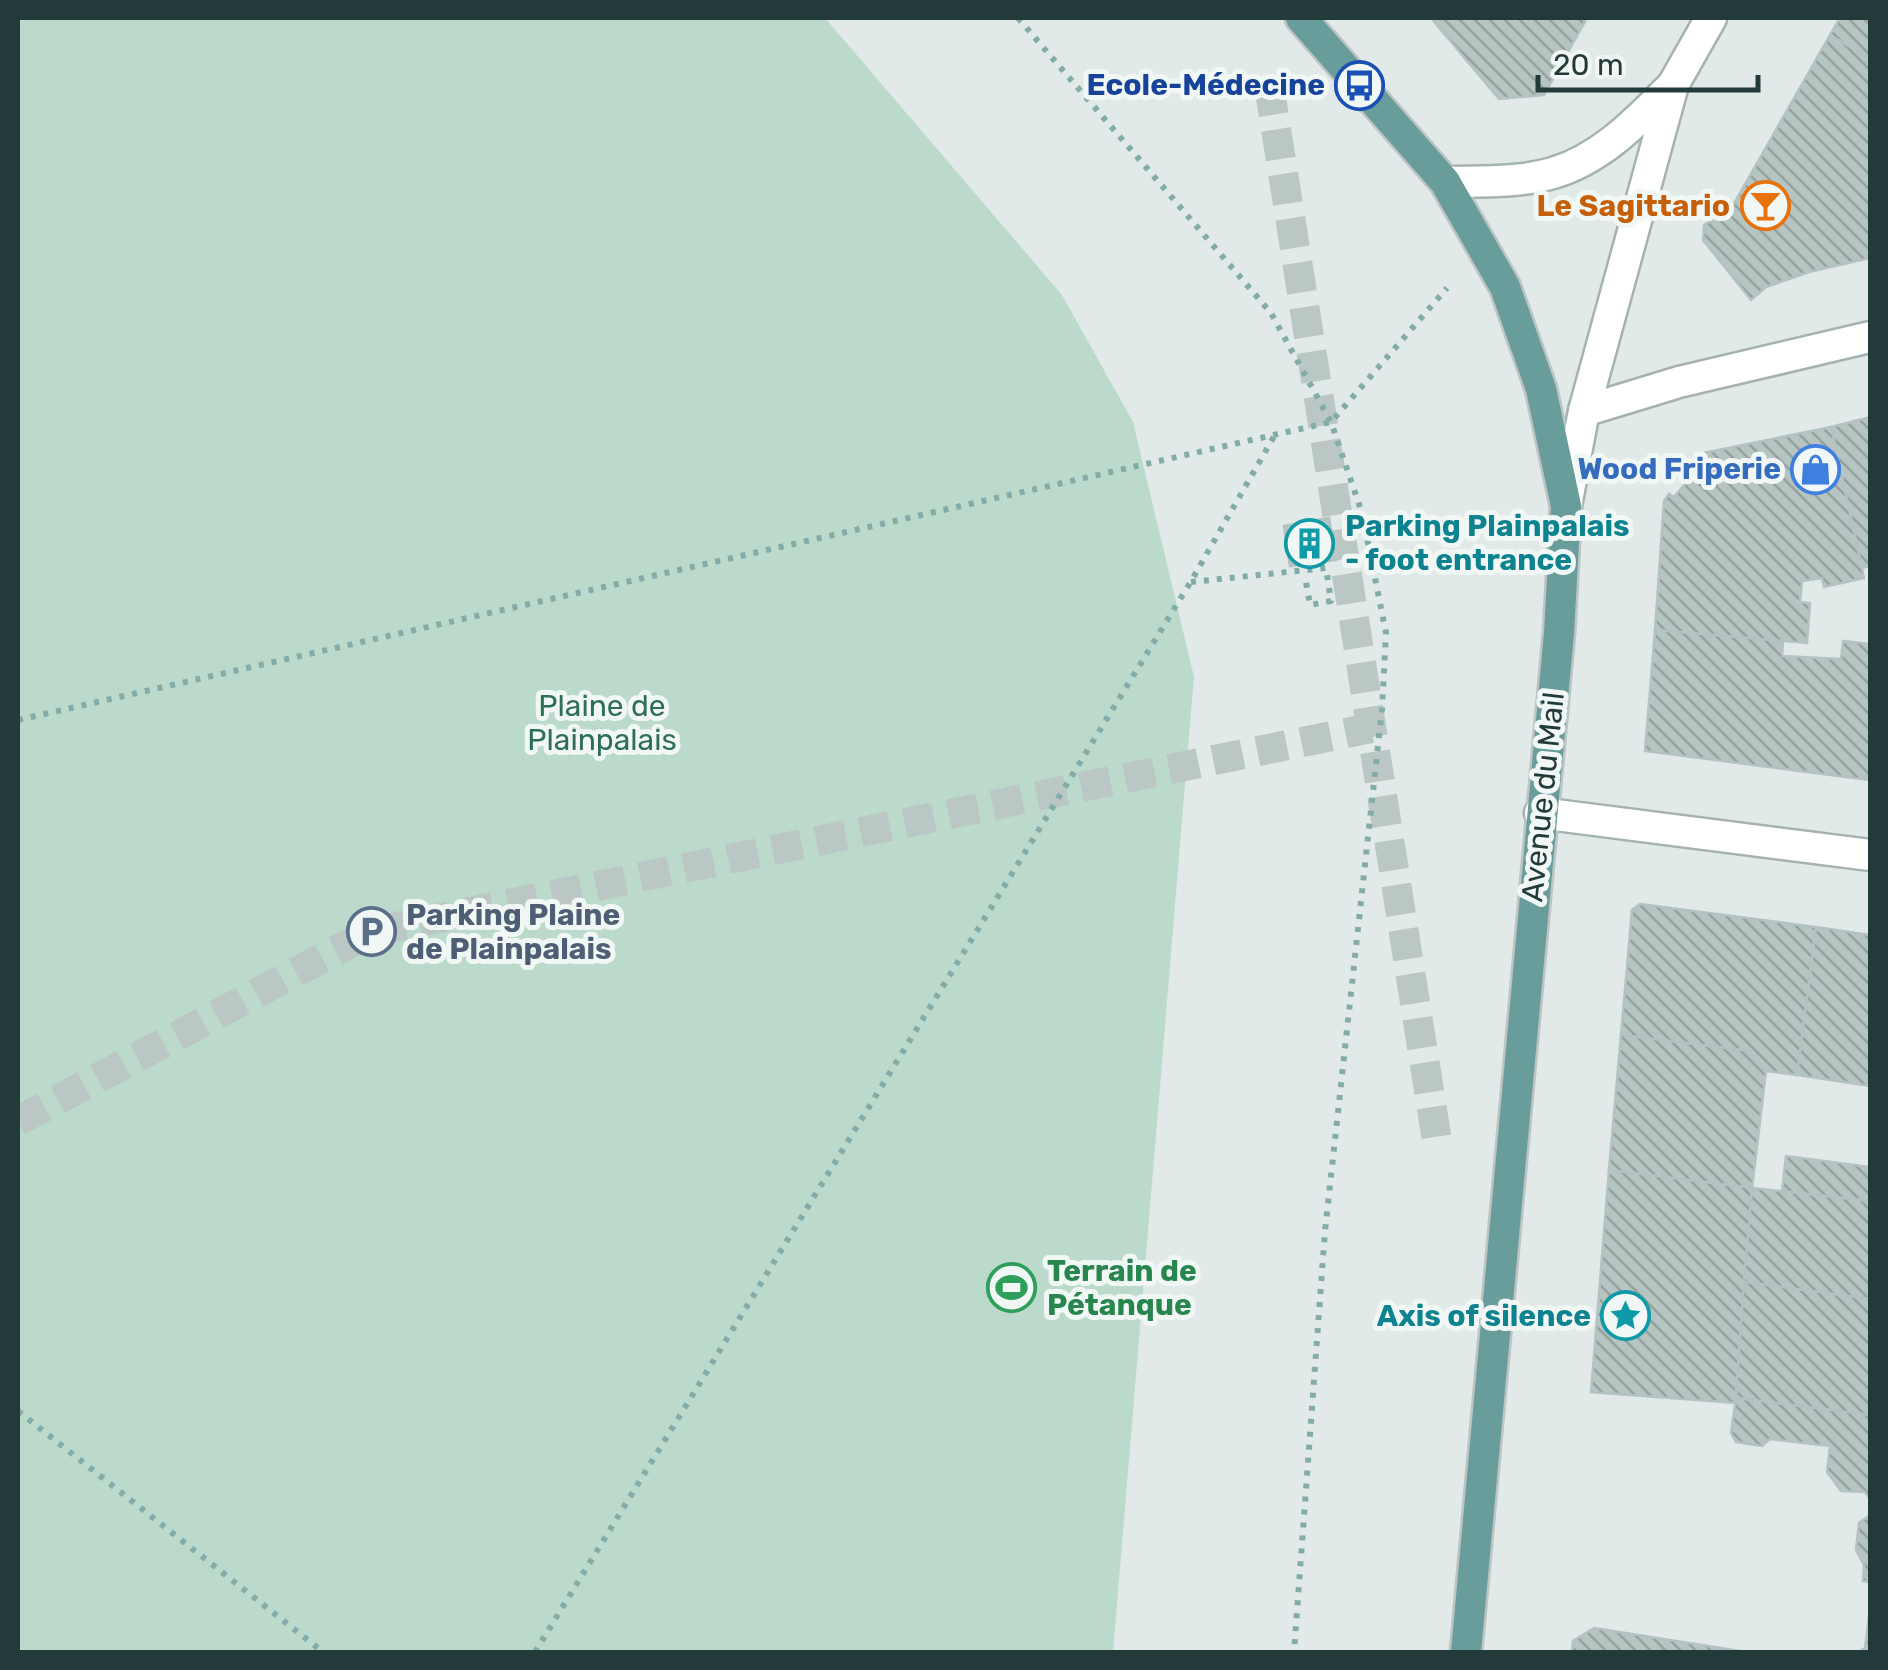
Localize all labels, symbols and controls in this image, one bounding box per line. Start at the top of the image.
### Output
scale bar [1538,30,1758,92]
text: 20 m [1553,47,1624,83]
bus stop icon: Ecole-Médecine [1334,59,1386,111]
place label: Ecole-Médecine [1086,67,1325,103]
bar icon: Le Sagittario [1739,180,1791,232]
place label: Le Sagittario [1537,188,1730,224]
shop icon: Wood Friperie [1790,443,1842,495]
place label: Wood Friperie [1577,451,1781,487]
place label: Parking Plainpalais - foot entrance [1345,508,1630,578]
building icon: Parking Plainpalais - foot entrance [1284,517,1336,569]
park label: Plaine de Plainpalais [527,688,677,758]
street label: Avenue du Mail [1514,690,1572,904]
place label: Parking Plaine de Plainpalais [406,897,620,967]
parking icon: Parking Plaine de Plainpalais [345,906,397,958]
place label: Terrain de Pétanque [1047,1253,1197,1323]
sports icon: Terrain de Pétanque [986,1262,1038,1314]
place icon: Axis of silence [1600,1290,1652,1342]
place label: Axis of silence [1377,1298,1591,1334]

